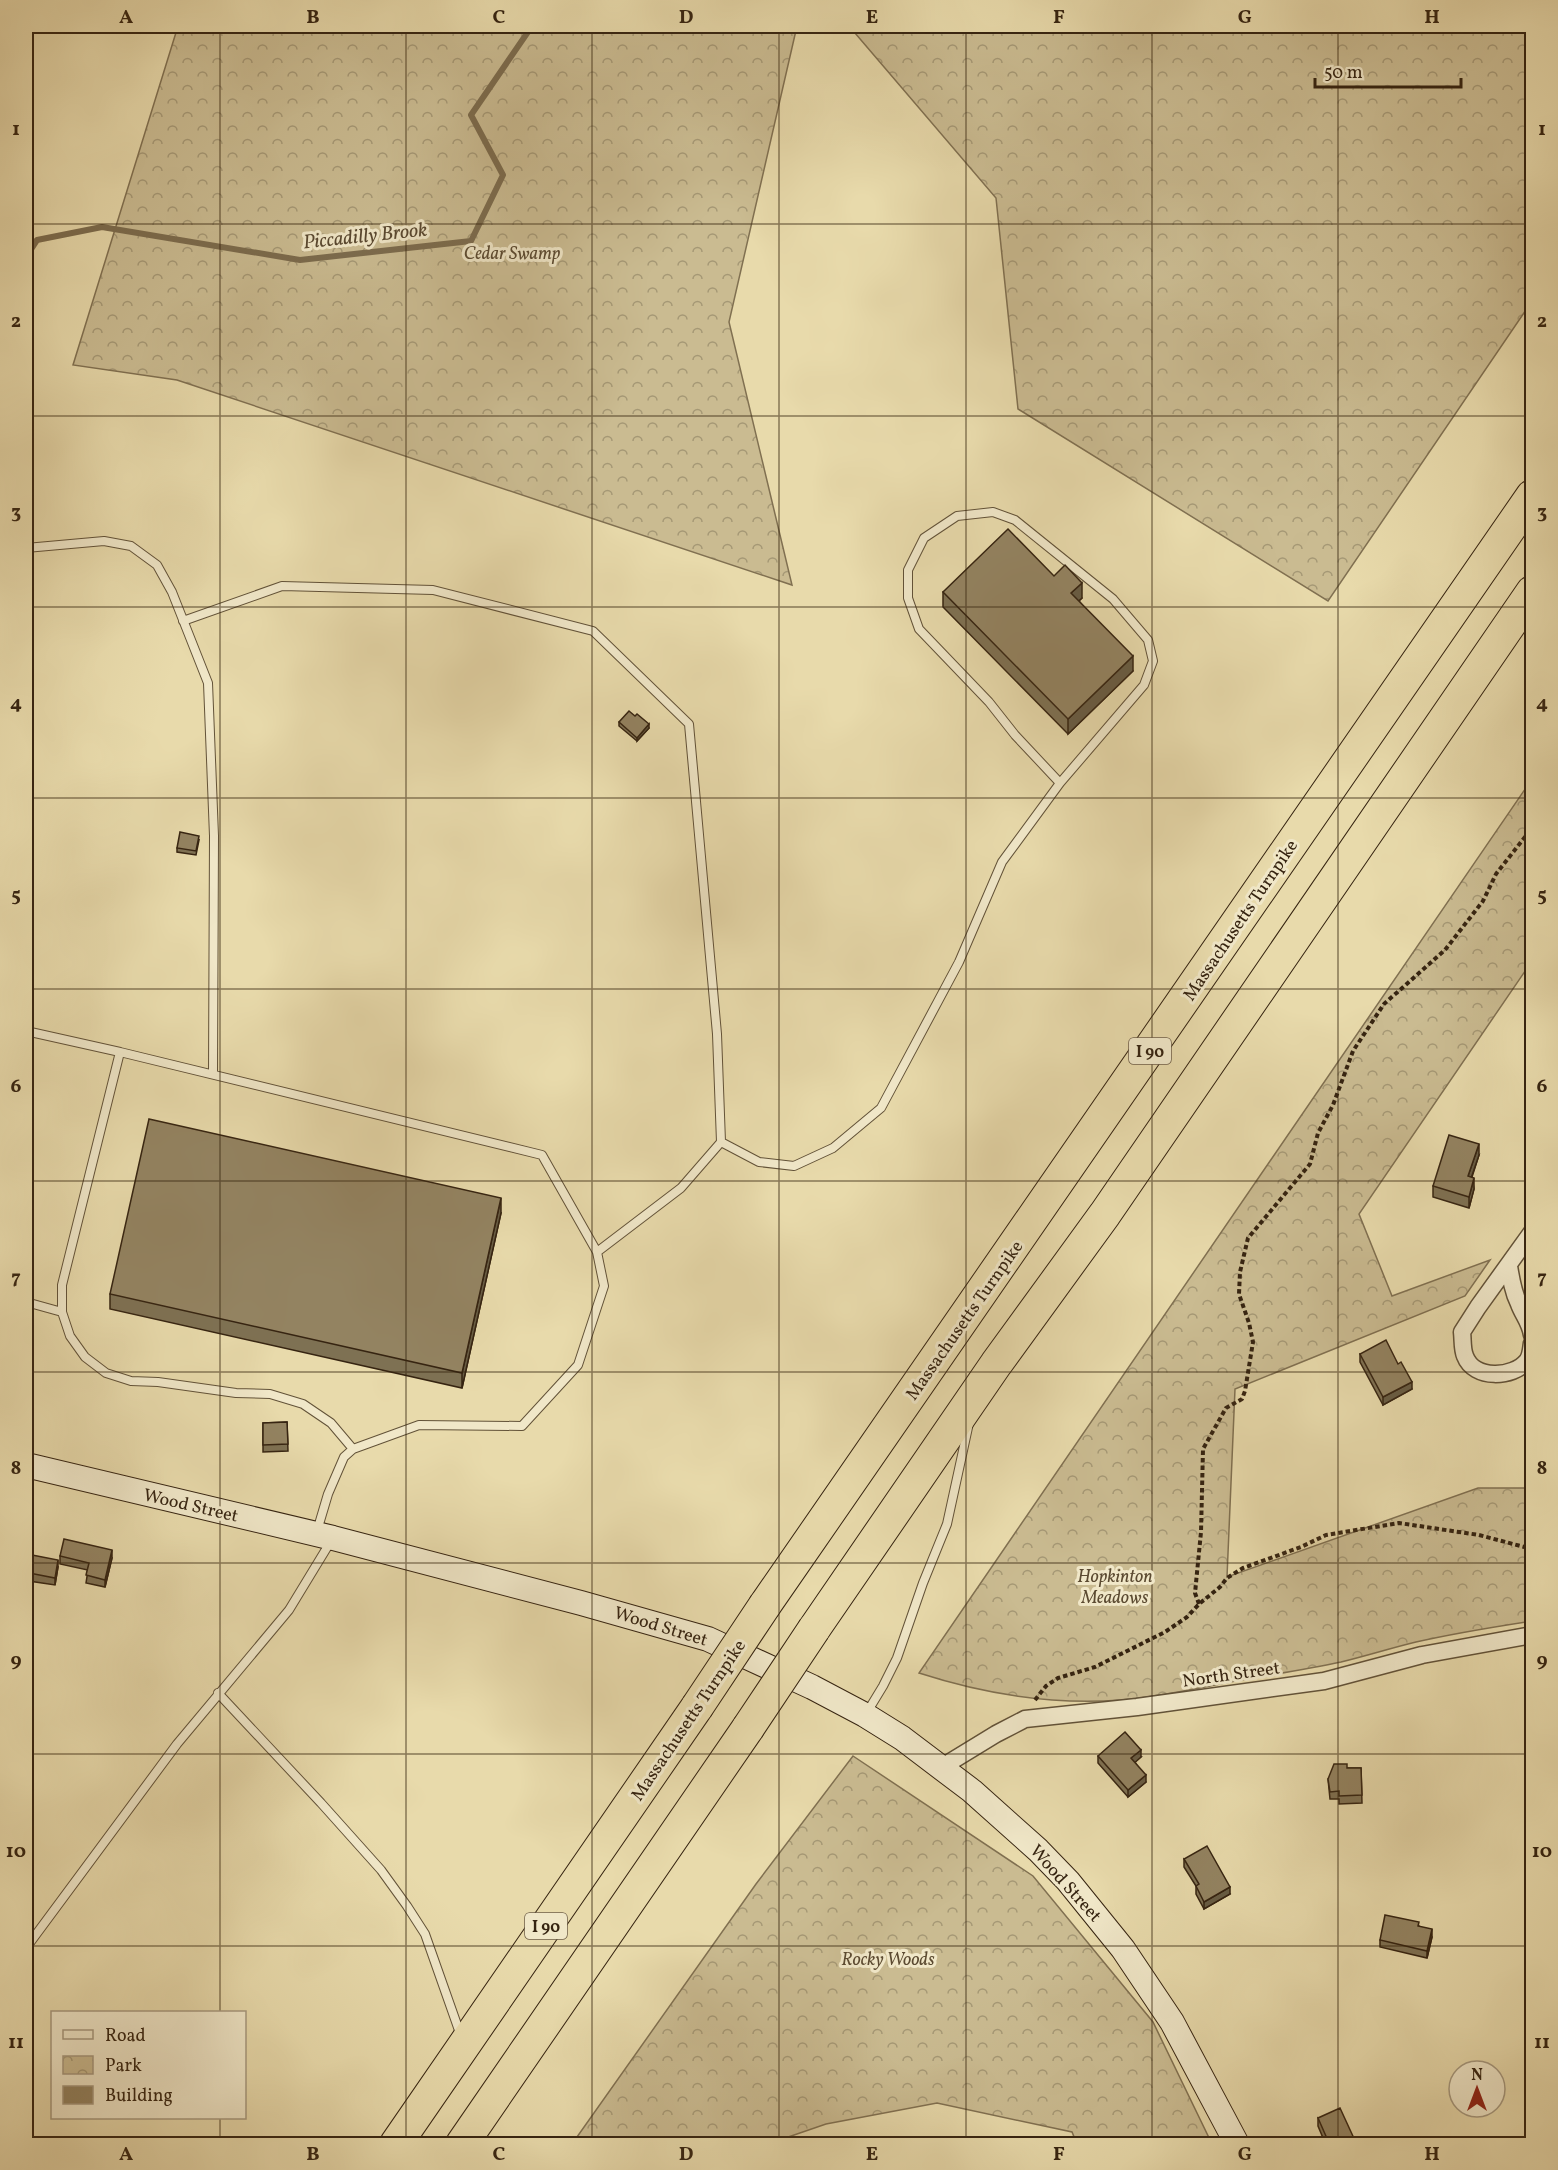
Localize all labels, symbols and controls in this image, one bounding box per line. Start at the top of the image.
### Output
text: A [119,4,133,32]
text: B [306,4,320,32]
text: C [493,4,506,32]
text: D [679,4,693,32]
text: E [866,4,878,32]
text: F [1053,4,1065,32]
text: G [1238,4,1252,32]
text: H [1424,4,1440,32]
scale bar [1315,51,1460,89]
text: 50 m [1324,61,1363,86]
text: 1 [12,116,20,144]
text: 1 [1538,116,1546,144]
water label: Piccadilly Brook [302,217,429,257]
park label: Cedar Swamp [464,242,561,267]
text: 2 [11,308,21,336]
text: 2 [1537,308,1547,336]
text: 3 [11,499,21,527]
text: 3 [1537,499,1547,527]
text: 4 [10,690,22,718]
text: 4 [1536,690,1548,718]
street label: Massachusetts Turnpike [1178,835,1305,1007]
text: 5 [11,882,21,910]
text: 5 [1537,882,1547,910]
road number: I 90 [1129,1038,1171,1064]
text: 6 [11,1073,22,1101]
text: 6 [1537,1073,1548,1101]
street label: Massachusetts Turnpike [901,1236,1030,1406]
text: 7 [11,1264,21,1292]
text: 7 [1537,1264,1547,1292]
text: 8 [11,1455,21,1483]
text: 8 [1537,1455,1547,1483]
street label: Wood Street [141,1483,241,1530]
park label: Hopkinton Meadows [1077,1565,1153,1611]
street label: Wood Street [611,1601,710,1654]
street label: Massachusetts Turnpike [626,1635,753,1807]
text: 9 [10,1647,22,1675]
text: 9 [1536,1647,1548,1675]
street label: North Street [1181,1656,1282,1695]
text: 10 [6,1838,26,1866]
text: 10 [1532,1838,1552,1866]
street label: Wood Street [1023,1840,1107,1928]
road number: I 90 [525,1913,567,1939]
park label: Rocky Woods [841,1948,935,1973]
legend [51,2011,246,2119]
text: Road [105,2024,146,2049]
text: 11 [8,2029,24,2057]
text: 11 [1534,2029,1550,2057]
text: Park [105,2054,142,2079]
north arrow [1447,2059,1507,2119]
text: N [1471,2065,1483,2087]
text: Building [105,2084,173,2109]
text: A [119,2141,133,2169]
text: B [306,2141,320,2169]
text: C [493,2141,506,2169]
text: D [679,2141,693,2169]
text: E [866,2141,878,2169]
text: F [1053,2141,1065,2169]
text: G [1238,2141,1252,2169]
text: H [1424,2141,1440,2169]

